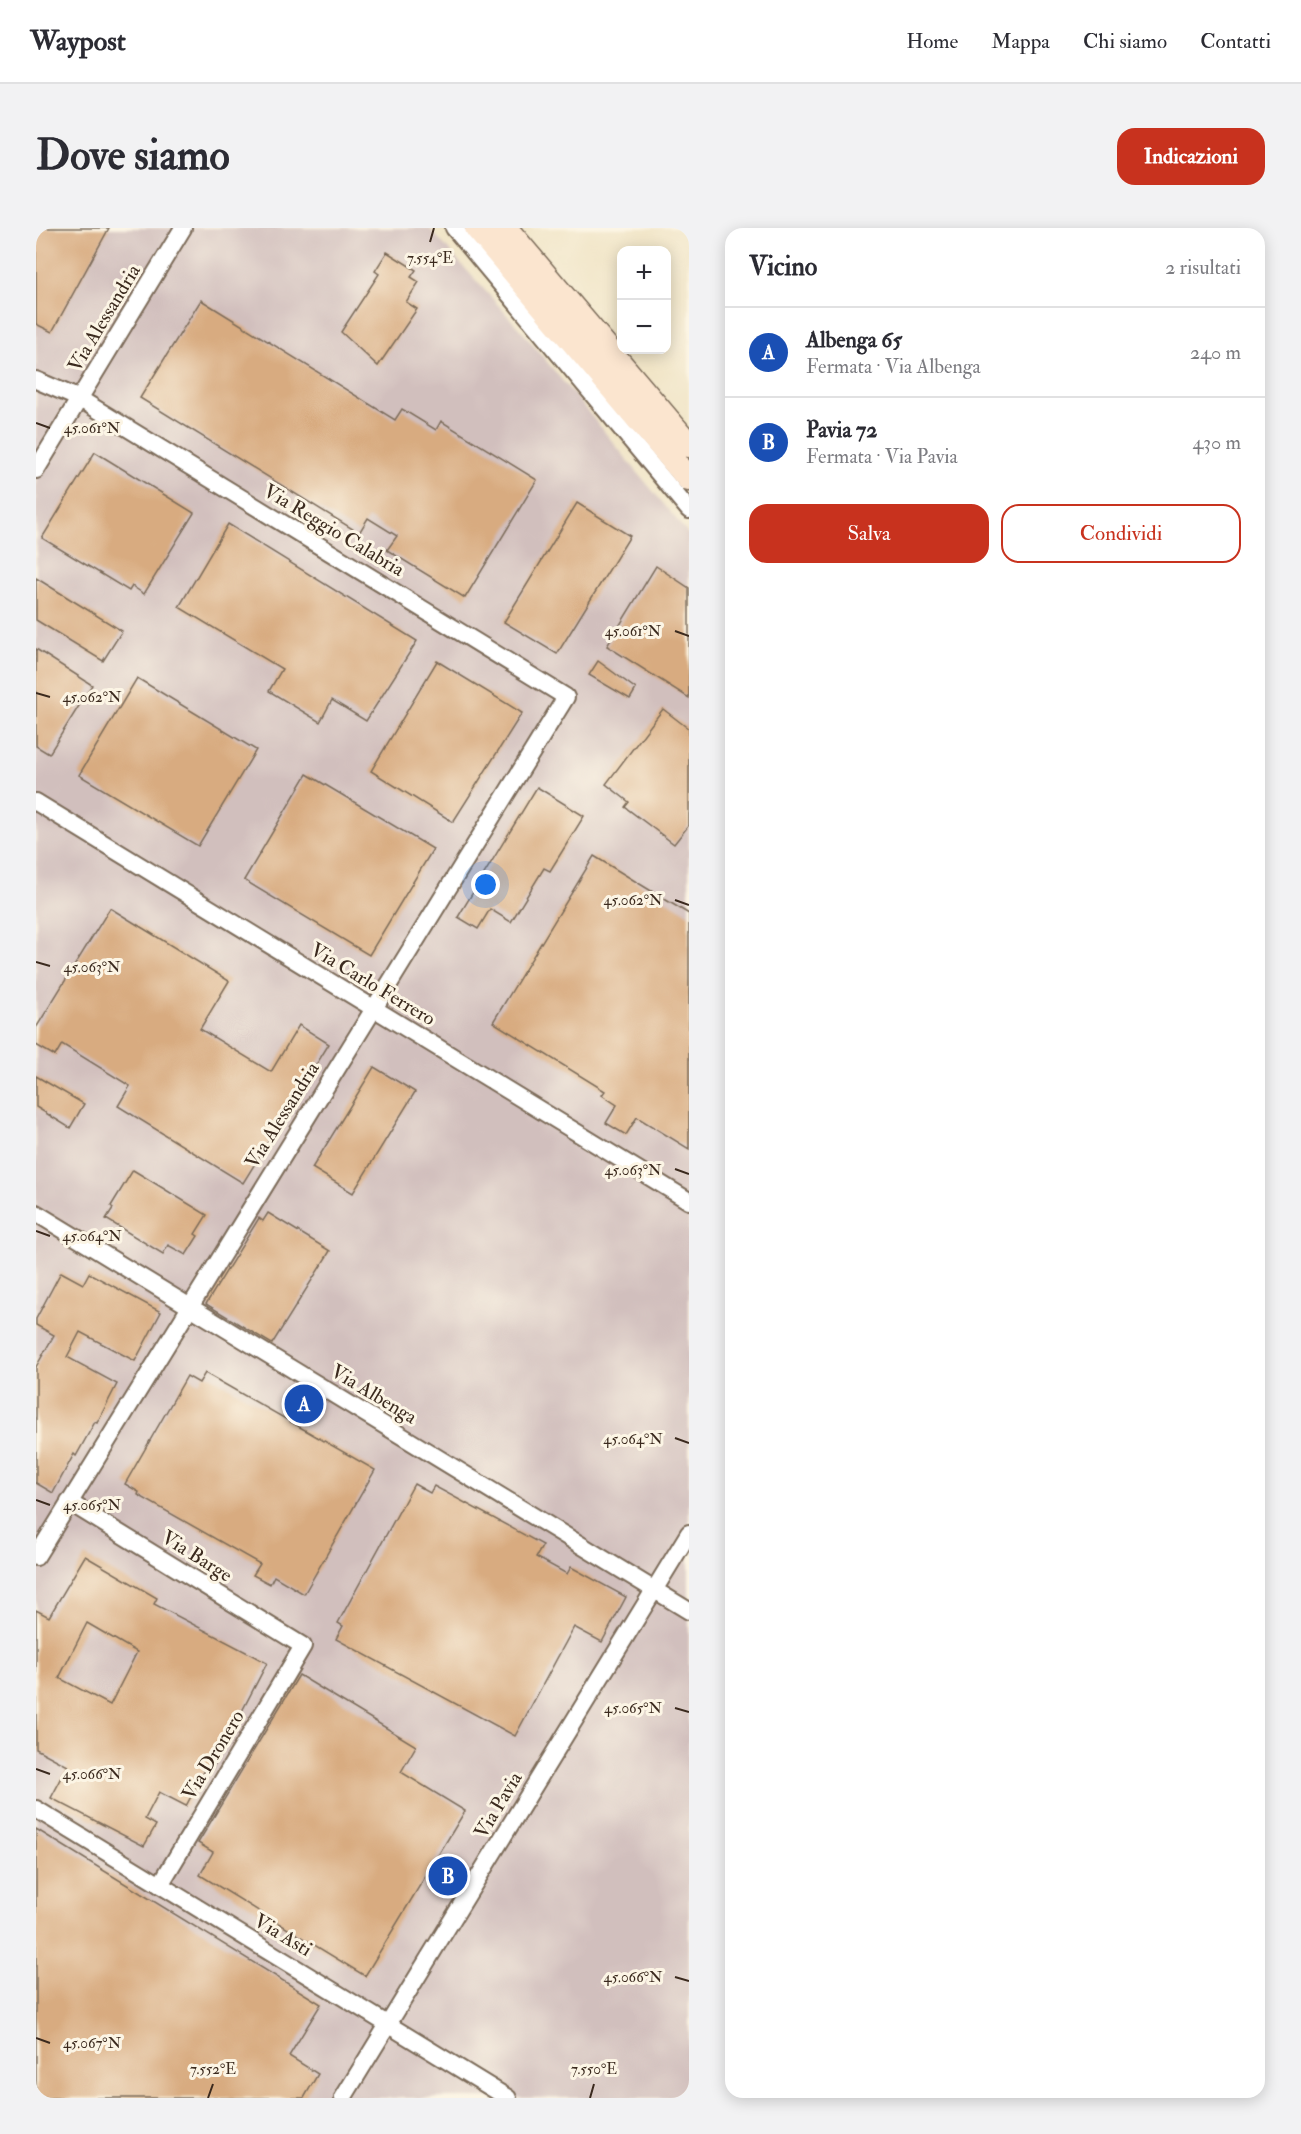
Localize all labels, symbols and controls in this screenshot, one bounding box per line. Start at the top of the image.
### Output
text: Waypost [30,24,126,59]
text: Home [906,28,958,55]
text: Mappa [991,28,1050,55]
text: Chi siamo [1083,28,1167,55]
text: Contatti [1200,28,1271,55]
button: Indicazioni [1117,128,1265,185]
text: Dove siamo [36,130,230,182]
map controls [617,246,671,354]
button: + [617,246,671,300]
text: 7.554°E [407,249,453,268]
text: Vicino [749,251,817,283]
text: 2 risultati [1165,255,1241,280]
street label: Via Alessandria [62,259,146,376]
button: − [617,300,671,354]
text: Albenga 65 [806,326,902,354]
text: A [762,340,775,365]
text: 240 m [1190,340,1241,365]
text: Fermata · Via Albenga [806,354,981,379]
text: Pavia 72 [806,416,877,444]
text: 45.061°N [64,419,121,438]
text: B [762,430,775,455]
text: 430 m [1193,430,1241,455]
text: Fermata · Via Pavia [806,444,958,469]
street label: Via Reggio Calabria [259,478,410,582]
button: Salva [749,504,989,563]
button: Condividi [1001,504,1241,563]
text: 45.061°N [605,622,662,641]
text: 45.062°N [63,688,122,707]
your location [471,870,500,899]
text: 45.062°N [604,891,663,910]
street label: Via Carlo Ferrero [306,937,440,1031]
text: 45.063°N [63,958,121,977]
street label: Via Alessandria [239,1056,325,1173]
text: 45.063°N [604,1161,662,1180]
text: 45.064°N [62,1227,122,1246]
street label: Via Albenga [326,1359,422,1430]
pin: A [284,1382,324,1426]
text: 45.064°N [603,1430,663,1449]
text: 45.065°N [63,1496,122,1515]
street label: Via Barge [157,1525,237,1587]
text: 45.065°N [604,1699,663,1718]
street label: Via Dronero [176,1705,250,1805]
text: 45.066°N [63,1765,122,1784]
street label: Via Pavia [468,1767,528,1843]
pin: B [428,1854,468,1898]
street label: Via Asti [249,1908,317,1962]
text: 45.066°N [604,1968,663,1987]
text: 45.067°N [63,2034,122,2053]
text: 7.552°E [190,2060,236,2079]
text: 7.550°E [571,2060,617,2079]

